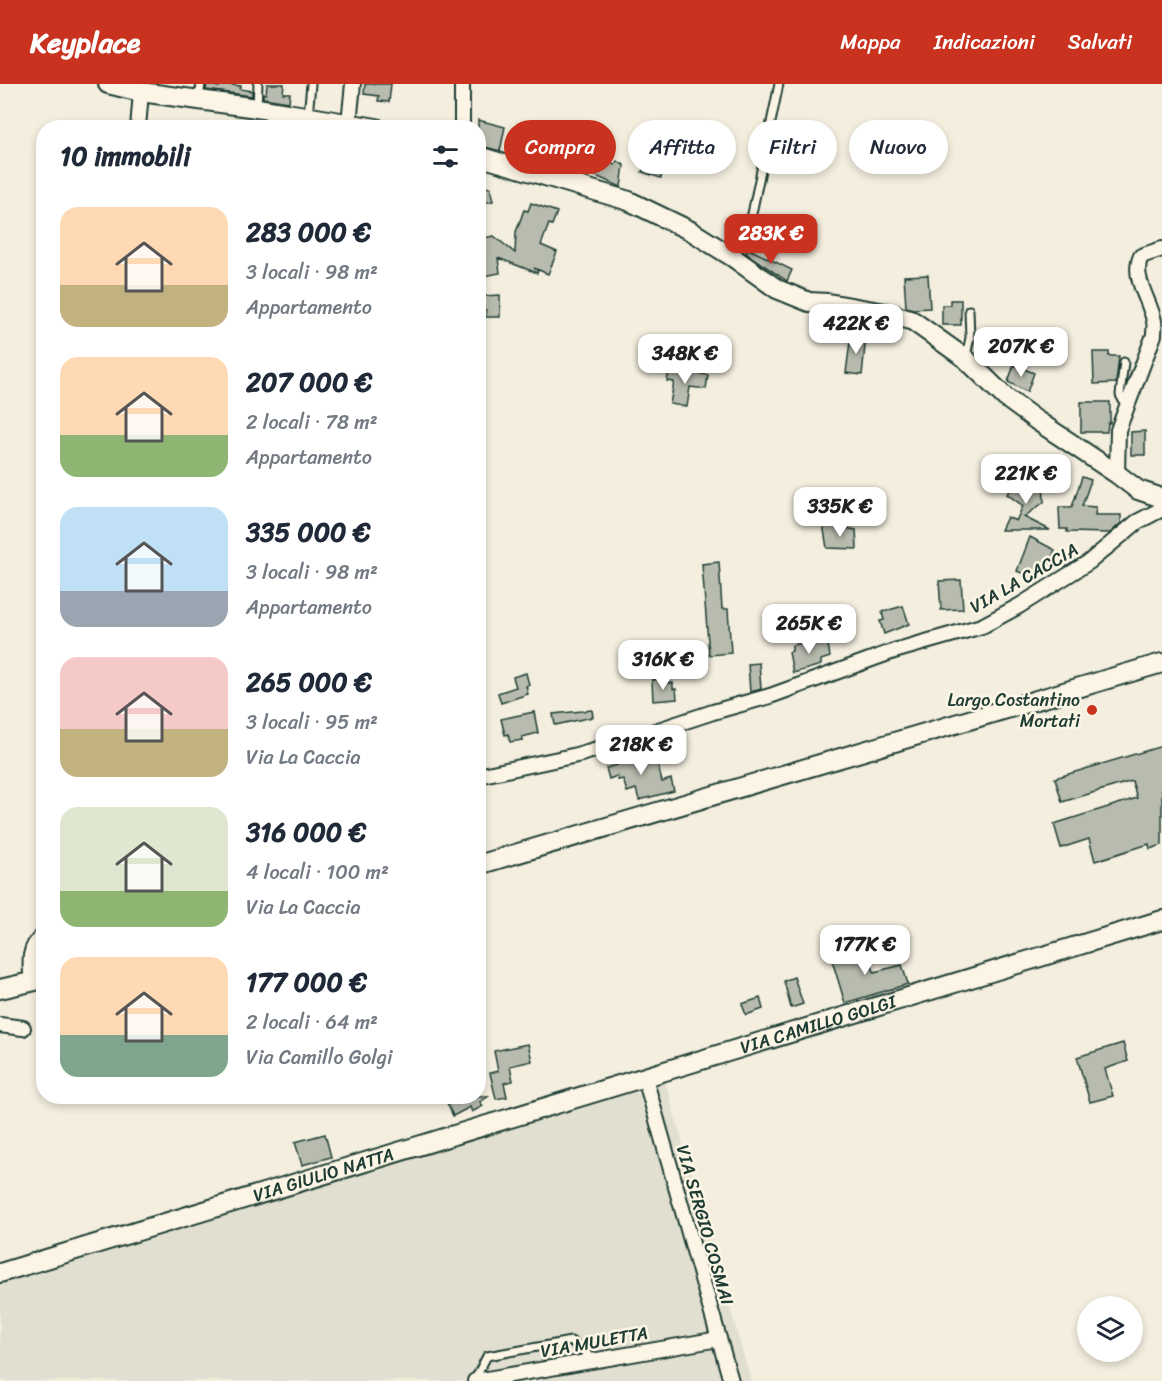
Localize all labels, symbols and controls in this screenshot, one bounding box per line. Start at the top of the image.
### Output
text: Keyplace [30,18,140,67]
text: Mappa [840,23,901,61]
text: Indicazioni [934,23,1035,61]
text: Salvati [1068,23,1132,61]
chip: Compra [504,120,616,174]
chip: Affitta [628,120,736,174]
chip: Filtri [748,120,837,174]
chip: Nuovo [849,120,948,174]
text: 10 immobili [60,133,190,179]
icon: filters [429,140,462,173]
text: 283 000 € [246,209,371,255]
pin: 283K € [722,214,820,265]
text: 283K € [738,216,804,251]
icon: home [108,231,180,303]
text: 3 locali · 98 m² [246,255,378,290]
text: Appartamento [246,290,372,325]
pin: 422K € [807,304,905,355]
text: 422K € [823,306,889,341]
pin: 207K € [972,327,1070,378]
text: 207K € [988,329,1054,364]
pin: 348K € [636,334,734,385]
text: 348K € [652,336,718,371]
text: 207 000 € [246,359,372,405]
icon: home [108,381,180,453]
text: 2 locali · 78 m² [246,405,378,440]
text: Appartamento [246,440,372,475]
pin: 221K € [977,454,1075,505]
text: 221K € [995,456,1057,491]
pin: 335K € [791,487,889,538]
text: 335K € [808,489,872,524]
text: 335 000 € [246,509,371,555]
icon: home [108,531,180,603]
street label: VIA LA CACCIA [964,534,1084,622]
text: 3 locali · 98 m² [246,555,378,590]
text: Appartamento [246,590,372,625]
pin: 265K € [760,604,858,655]
text: 265K € [776,606,842,641]
pin: 316K € [614,640,712,691]
text: 316K € [632,642,694,677]
text: 265 000 € [246,659,372,705]
icon: home [108,681,180,753]
place label: Largo Costantino Mortati [947,684,1081,737]
marker: Largo Costantino Mortati [1085,703,1099,717]
text: 3 locali · 95 m² [246,705,378,740]
pin: 218K € [592,725,690,776]
text: 218K € [610,727,672,762]
text: Via La Caccia [246,740,361,775]
text: 316 000 € [246,809,366,855]
icon: home [108,831,180,903]
text: 4 locali · 100 m² [246,855,389,890]
text: Via La Caccia [246,890,361,925]
pin: 177K € [816,925,914,976]
text: 177K € [834,927,896,962]
text: 177 000 € [246,959,367,1005]
icon: home [108,981,180,1053]
street label: VIA CAMILLO GOLGI [736,985,902,1063]
text: 2 locali · 64 m² [246,1005,378,1040]
text: Via Camillo Golgi [246,1040,392,1075]
street label: VIA GIULIO NATTA [249,1138,398,1211]
street label: VIA SERGIO COSMAI [667,1141,743,1309]
map controls [1077,1296,1143,1362]
button: layers [1077,1296,1143,1362]
street label: VIA MULETTA [538,1317,650,1367]

